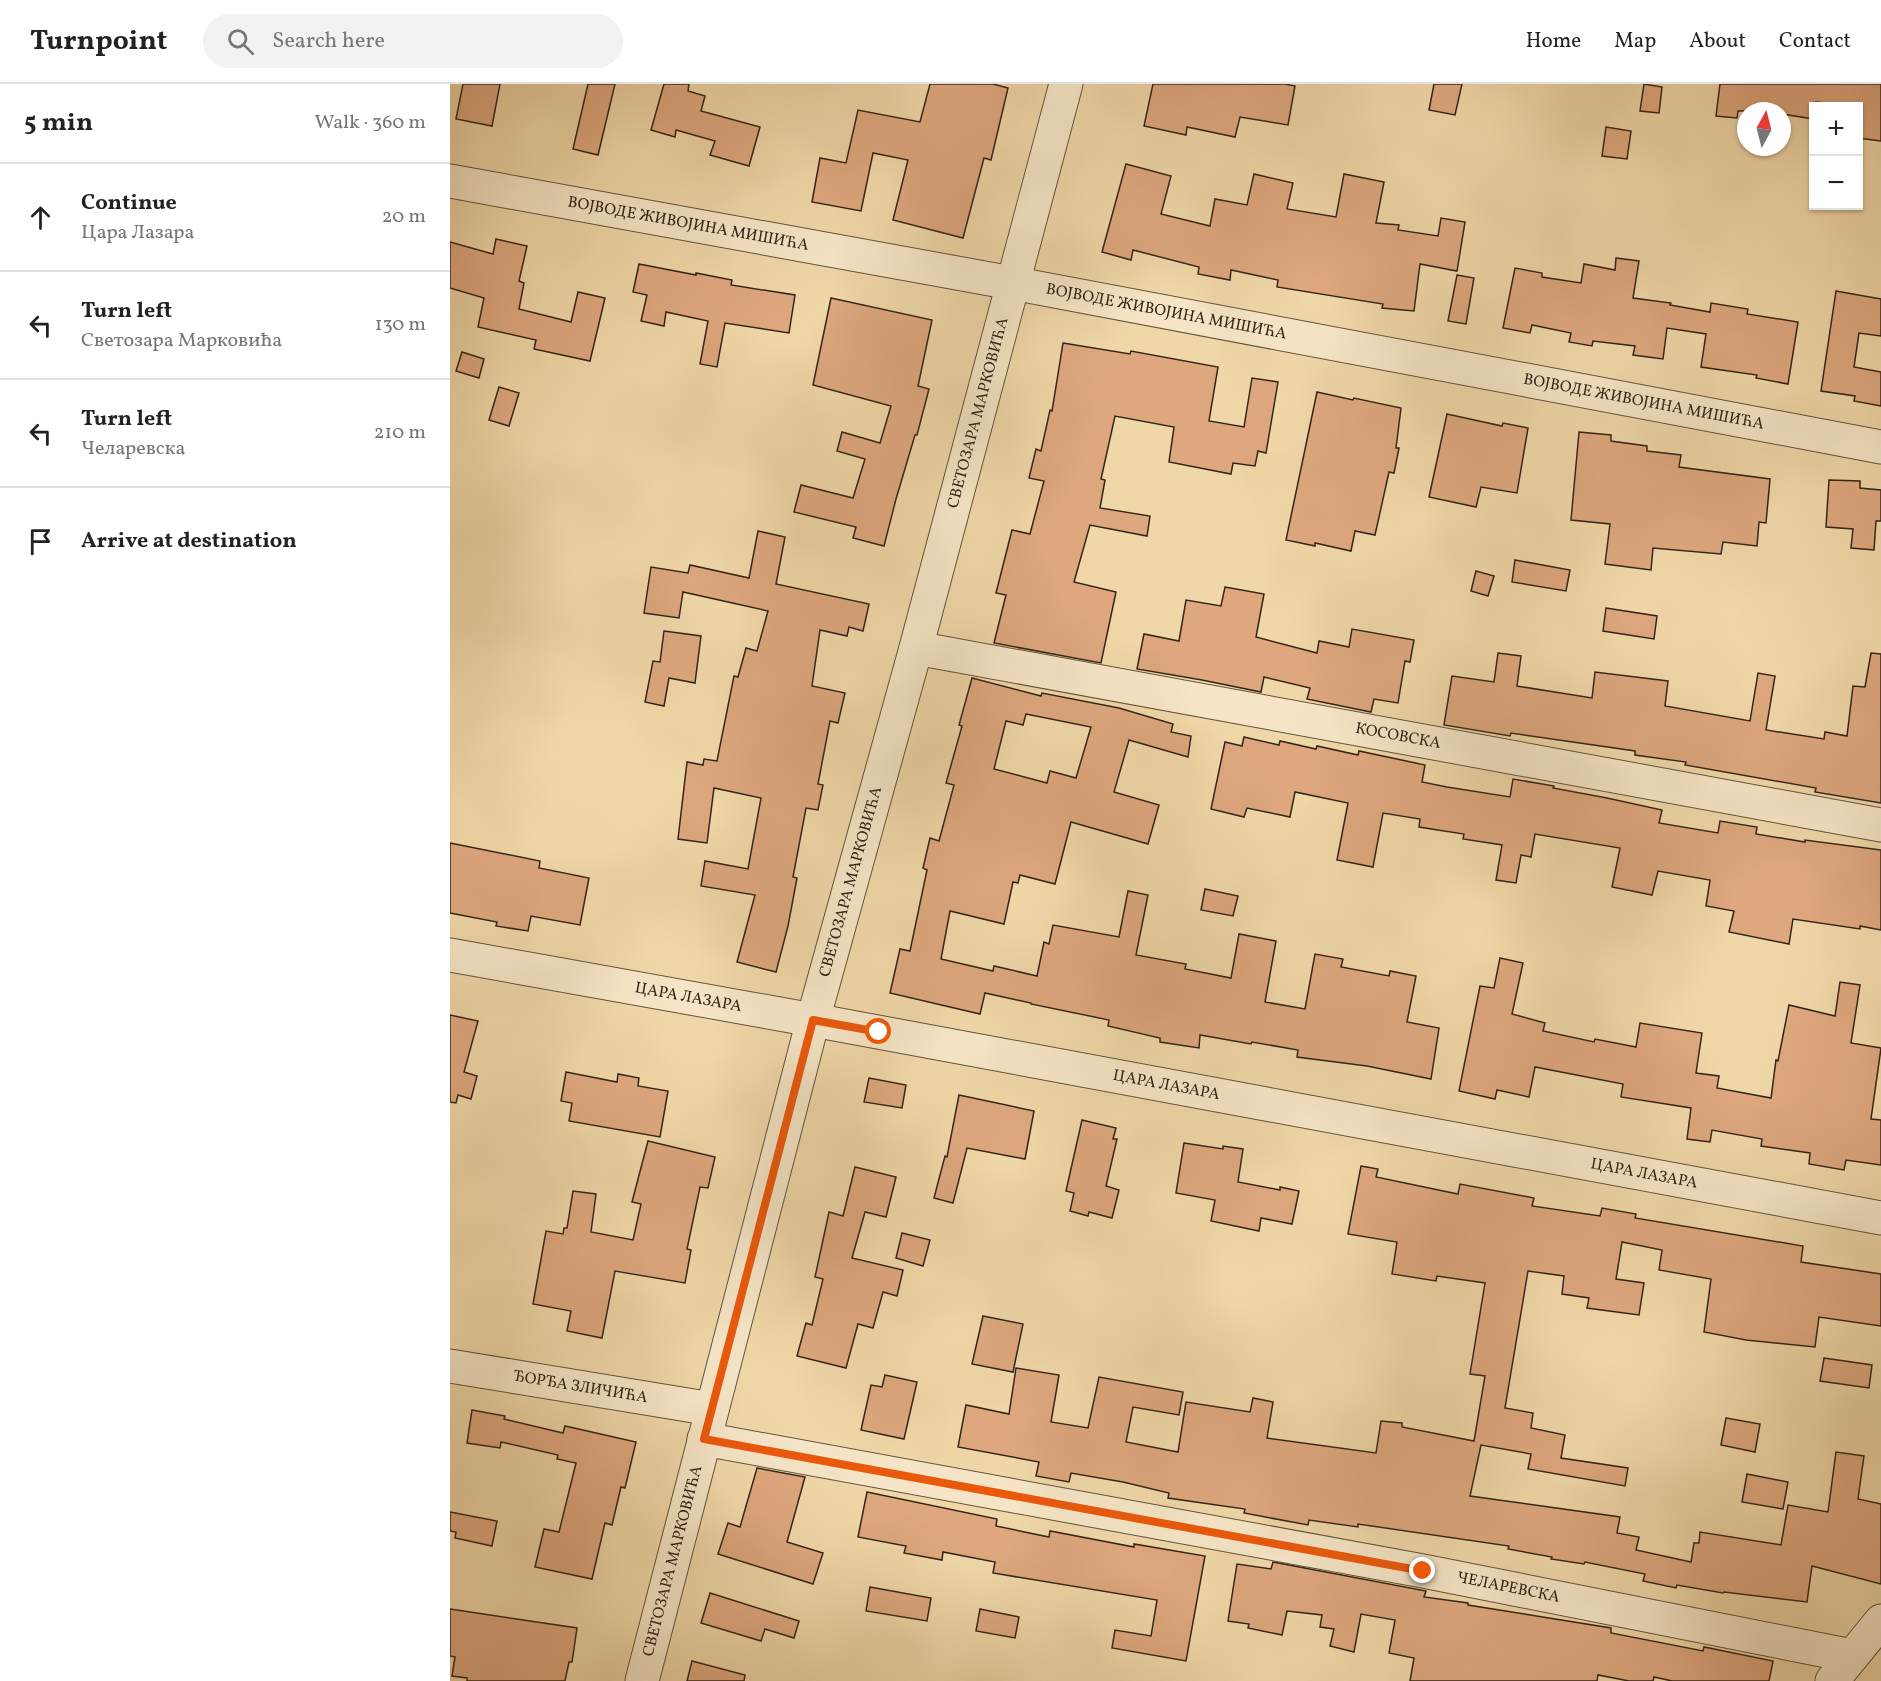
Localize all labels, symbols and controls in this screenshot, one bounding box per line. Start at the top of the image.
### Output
search box [203,14,623,68]
text: Turnpoint [30,22,167,61]
icon: search [224,25,257,58]
text: Search here [272,26,385,57]
text: Home [1526,27,1581,56]
text: Map [1614,27,1656,56]
text: About [1689,27,1746,56]
text: Contact [1779,27,1851,56]
north arrow [1737,102,1791,156]
map controls [1809,102,1863,210]
button: + [1809,102,1863,156]
text: 5 min [24,105,93,141]
text: Walk · 360 m [314,109,426,137]
button: − [1809,156,1863,210]
text: Continue [81,188,177,219]
street label: ВОЈВОДЕ ЖИВОЈИНА МИШИЋА [566,192,810,257]
icon: ahead [24,201,57,234]
text: 20 m [382,203,426,231]
text: Цара Лазара [81,219,194,247]
street label: ВОЈВОДЕ ЖИВОЈИНА МИШИЋА [1044,279,1288,346]
text: Turn left [81,296,172,327]
icon: left [24,309,57,342]
text: 130 m [375,311,426,339]
street label: СВЕТОЗАРА МАРКОВИЋА [943,315,1014,511]
text: Светозара Марковића [81,327,282,355]
street label: ВОЈВОДЕ ЖИВОЈИНА МИШИЋА [1521,369,1766,436]
text: Turn left [81,404,172,435]
icon: left [24,417,57,450]
text: 210 m [374,419,426,447]
text: Челаревска [81,435,185,463]
icon: arrive [24,525,57,558]
text: Arrive at destination [81,526,297,557]
street label: КОСОВСКА [1353,718,1442,755]
street label: СВЕТОЗАРА МАРКОВИЋА [814,784,888,980]
street label: ЦАРА ЛАЗАРА [633,977,743,1018]
route start [865,1018,891,1044]
street label: ЦАРА ЛАЗАРА [1111,1065,1221,1106]
street label: ЦАРА ЛАЗАРА [1589,1153,1699,1195]
street label: ЂОРЂА ЗЛИЧИЋА [511,1365,649,1409]
street label: СВЕТОЗАРА МАРКОВИЋА [638,1463,708,1659]
route end [1409,1557,1435,1583]
street label: ЧЕЛАРЕВСКА [1455,1567,1562,1609]

